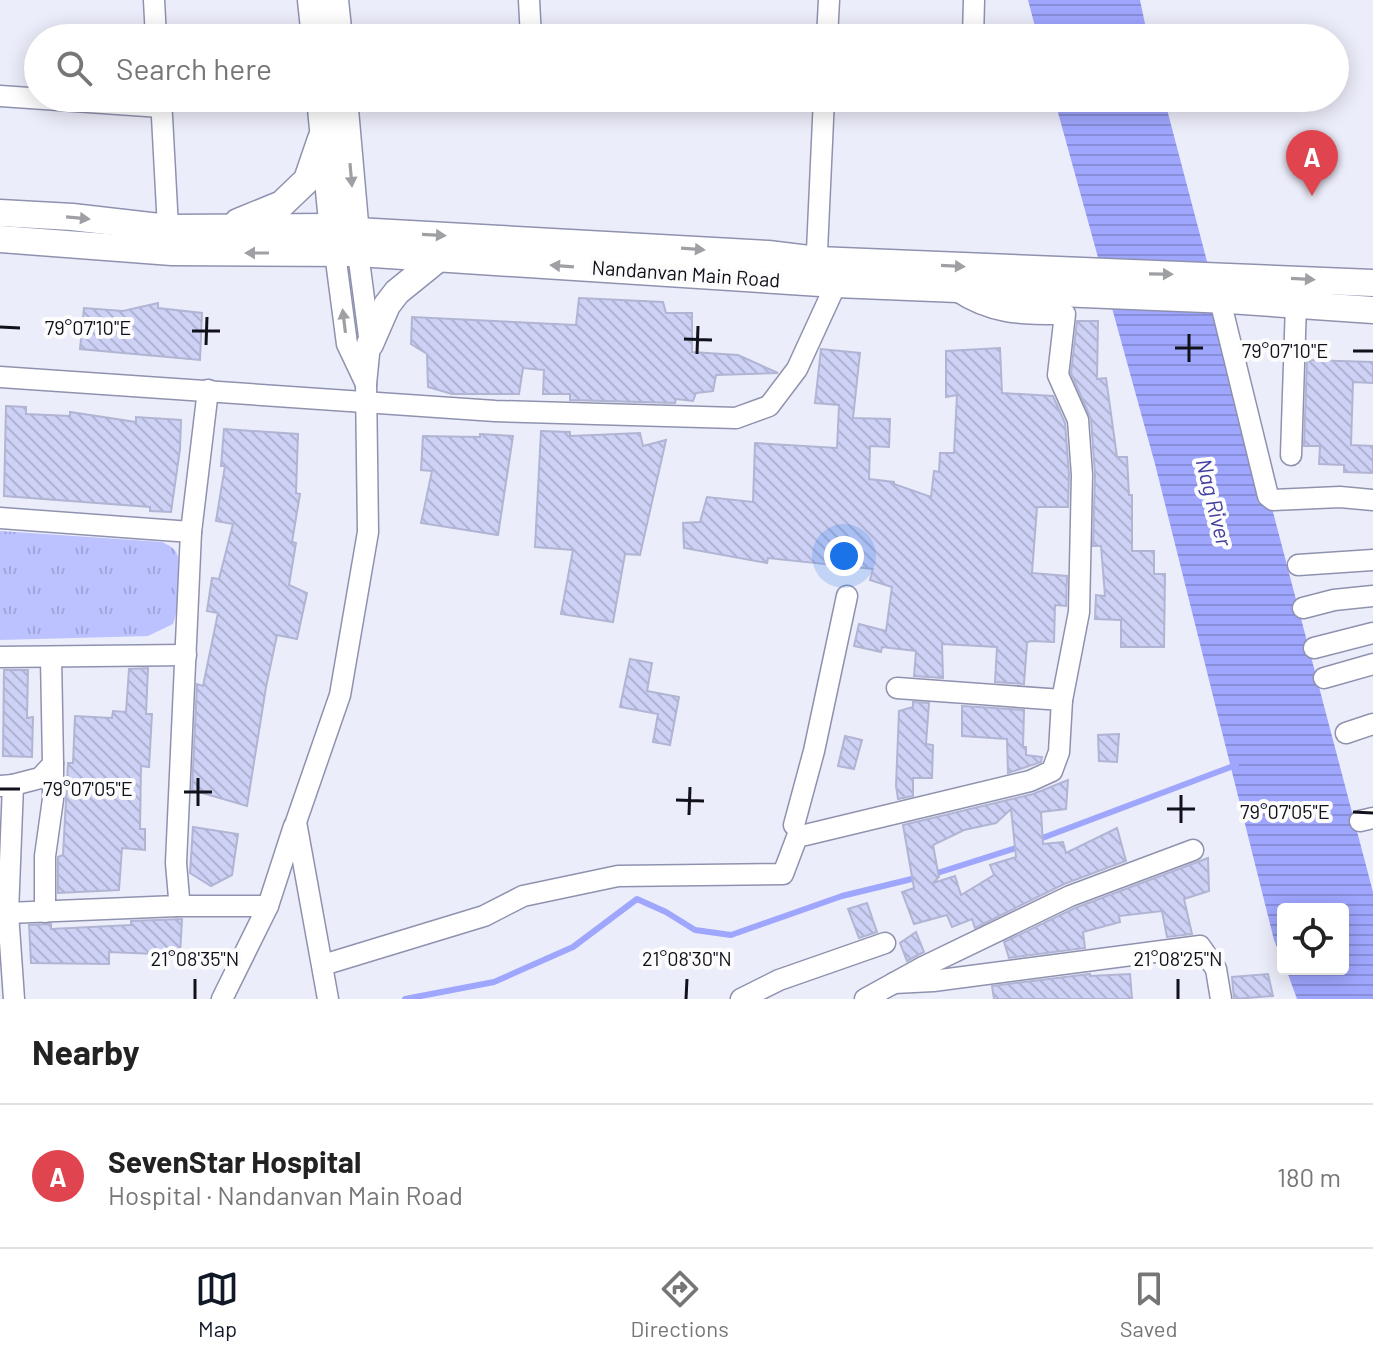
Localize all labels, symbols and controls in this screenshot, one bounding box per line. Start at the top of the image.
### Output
search box [24,24,1349,112]
icon: search [52,46,96,90]
text: Search here [116,50,272,86]
pin: A [1286,130,1338,196]
one-way arrow [345,163,358,188]
one-way arrow [66,212,91,225]
one-way arrow [422,229,447,242]
one-way arrow [681,243,706,256]
one-way arrow [244,247,269,259]
street label: Nandanvan Main Road [591,254,781,292]
one-way arrow [549,259,574,272]
one-way arrow [941,260,966,273]
one-way arrow [1149,267,1174,280]
one-way arrow [1291,273,1316,286]
one-way arrow [337,308,350,333]
text: 79°07'10"E [45,315,131,339]
text: 79°07'10"E [1242,338,1328,362]
water label: Nag River [1192,456,1239,550]
your location [824,536,864,576]
text: 79°07'05"E [43,776,133,800]
text: 79°07'05"E [1240,799,1330,823]
map controls [1277,903,1349,975]
button: locate [1277,903,1349,975]
text: 21°08'35"N [151,946,239,970]
text: 21°08'30"N [642,946,732,970]
text: 21°08'25"N [1133,946,1223,970]
text: Nearby [32,1031,140,1072]
text: SevenStar Hospital [108,1143,361,1179]
text: A [49,1161,67,1192]
text: 180 m [1277,1161,1341,1192]
text: Hospital · Nandanvan Main Road [108,1179,463,1210]
tab: Map [195,1267,239,1341]
tab: Directions [630,1267,729,1341]
tab: Saved [1120,1267,1177,1341]

